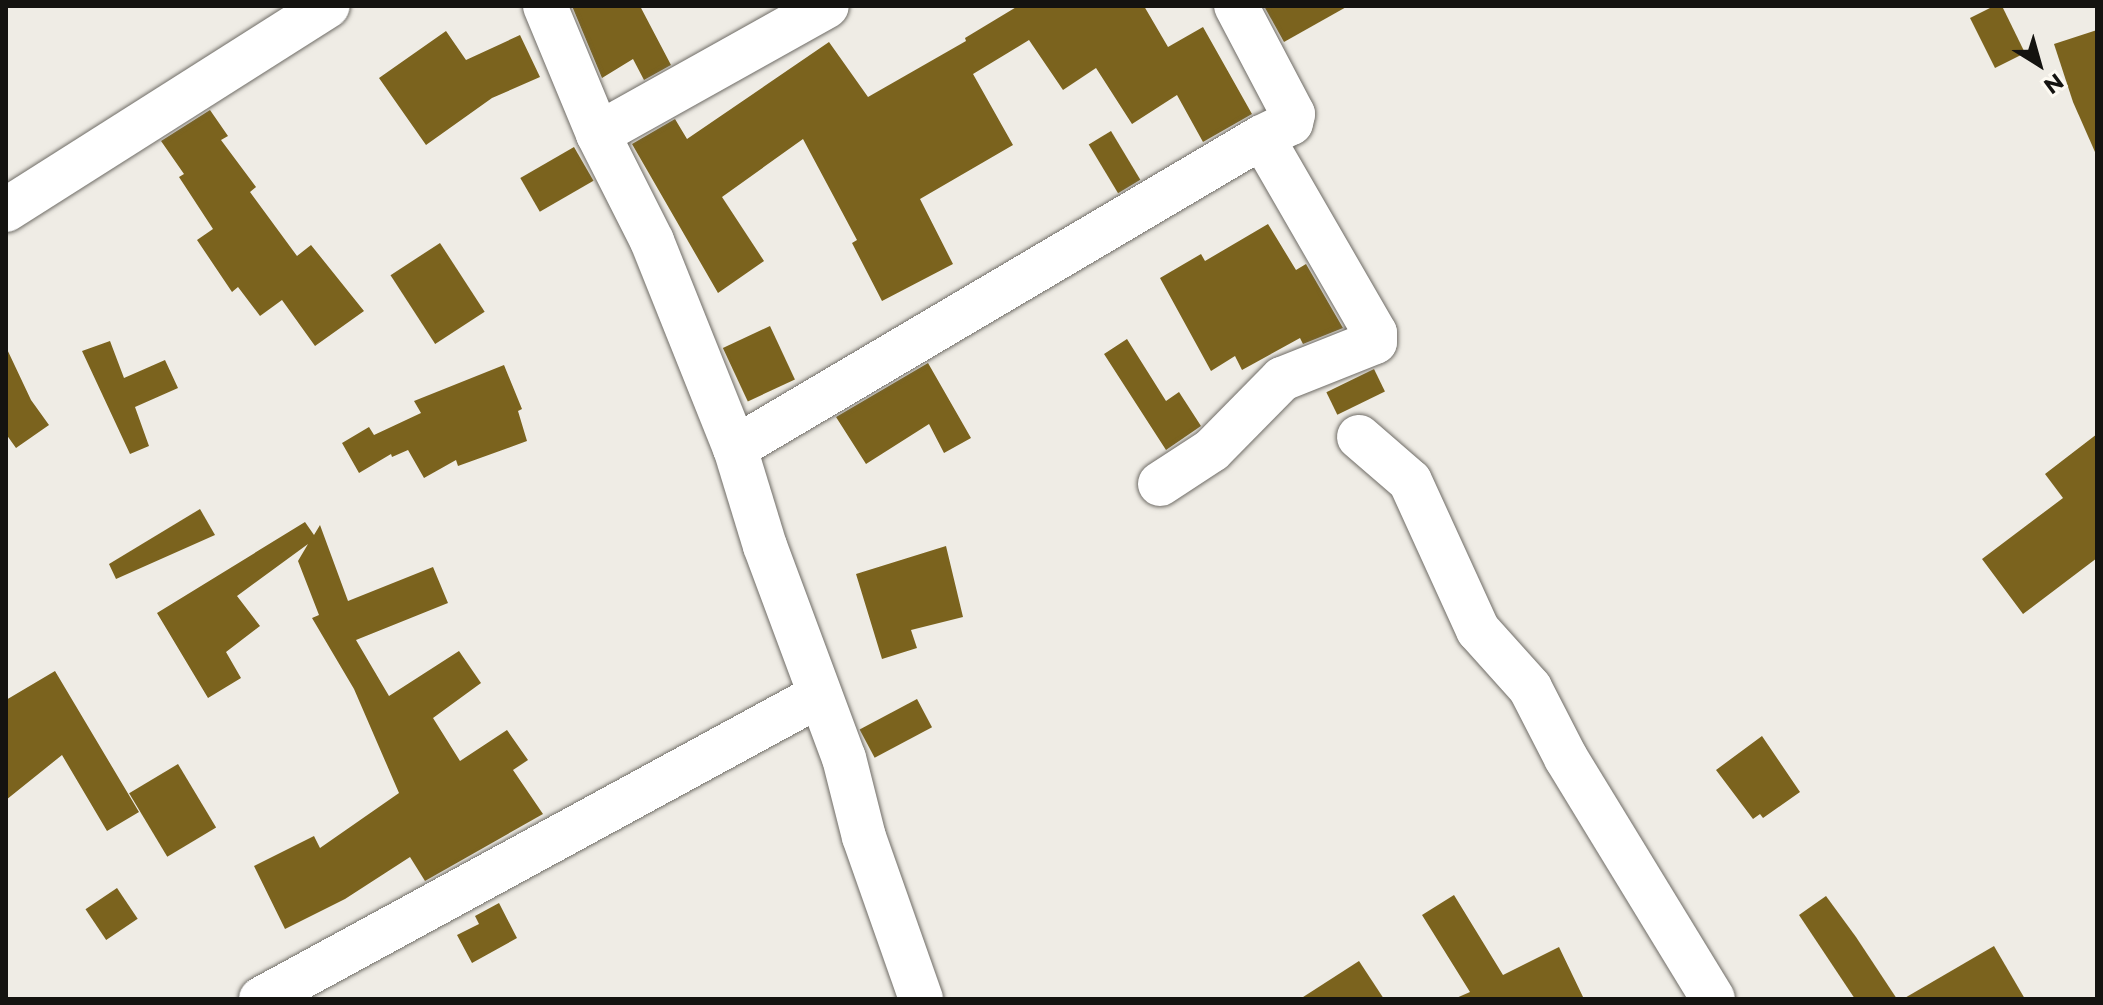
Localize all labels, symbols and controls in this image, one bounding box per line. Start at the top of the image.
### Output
north arrow [1999,24,2079,104]
text: N [2039,67,2069,100]

